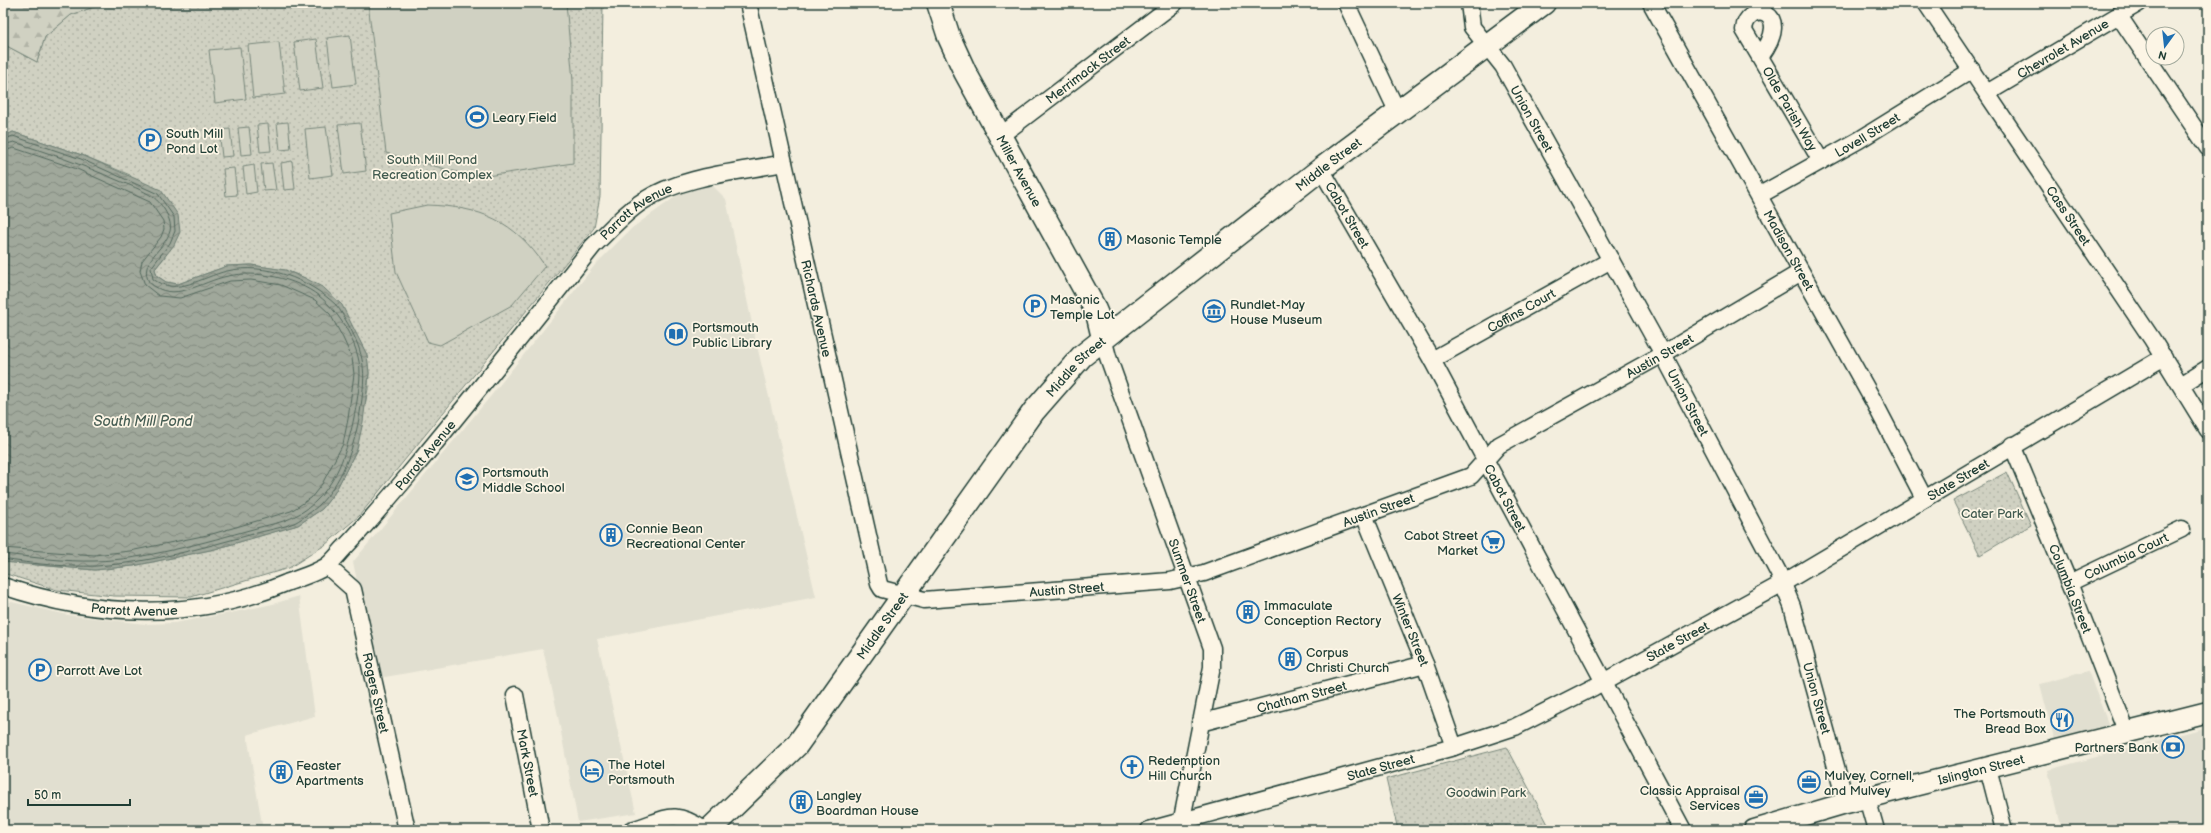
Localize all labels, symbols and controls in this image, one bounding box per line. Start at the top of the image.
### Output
street label: Chevrolet Avenue [2014,16,2112,82]
north arrow [2145,26,2185,66]
street label: Merrimack Street [1043,33,1134,107]
text: N [2157,48,2168,63]
street label: Olde Parish Way [1758,64,1820,154]
street label: Union Street [1506,83,1556,155]
sports icon: Leary Field [464,104,490,130]
place label: Leary Field [492,110,557,126]
street label: Lovell Street [1832,110,1903,161]
place label: South Mill Pond Lot [166,126,223,157]
parking icon: South Mill Pond Lot [137,127,163,153]
street label: Miller Avenue [992,133,1045,210]
street label: Middle Street [1292,135,1365,195]
park label: South Mill Pond Recreation Complex [372,152,492,183]
street label: Cabot Street [1321,179,1372,251]
street label: Parrott Avenue [597,180,675,244]
street label: Cass Street [2042,183,2094,249]
street label: Madison Street [1759,208,1817,293]
building icon: Masonic Temple [1097,226,1123,252]
place label: Masonic Temple [1126,232,1222,248]
street label: Richards Avenue [797,258,835,359]
street label: Coffins Court [1485,286,1559,337]
place label: Masonic Temple Lot [1050,292,1115,323]
parking icon: Masonic Temple Lot [1022,293,1048,319]
place label: Rundlet-May House Museum [1230,297,1322,328]
museum icon: Rundlet-May House Museum [1201,298,1227,324]
place label: Portsmouth Public Library [692,320,772,351]
library icon: Portsmouth Public Library [663,321,689,347]
street label: Austin Street [1623,331,1696,382]
street label: Middle Street [1043,334,1109,401]
street label: Union Street [1663,366,1712,439]
water label: South Mill Pond [94,413,193,430]
street label: Parrott Avenue [392,417,460,494]
street label: State Street [1925,456,1992,505]
street label: Cabot Street [1480,462,1529,535]
place label: Portsmouth Middle School [482,465,565,496]
school or university icon: Portsmouth Middle School [454,466,480,492]
street label: Austin Street [1341,490,1417,531]
park label: Cater Park [1961,506,2024,522]
place label: Connie Bean Recreational Center [626,521,745,552]
building icon: Connie Bean Recreational Center [598,522,624,548]
place label: Cabot Street Market [1404,528,1478,559]
supermarket icon: Cabot Street Market [1480,529,1506,555]
street label: Columbia Court [2082,530,2171,584]
street label: Summer Street [1165,537,1209,625]
street label: Columbia Street [2045,542,2095,636]
street label: Austin Street [1029,579,1105,601]
street label: Middle Street [853,589,912,663]
street label: Winter Street [1388,592,1432,669]
place label: Immaculate Conception Rectory [1264,598,1381,629]
building icon: Immaculate Conception Rectory [1235,599,1261,625]
street label: Parrott Avenue [90,600,178,620]
street label: State Street [1644,618,1712,666]
place label: Corpus Christi Church [1306,645,1389,676]
building icon: Corpus Christi Church [1277,646,1303,672]
street label: Rogers Street [358,651,392,735]
parking icon: Parrott Ave Lot [27,657,53,683]
street label: Union Street [1799,661,1834,736]
place label: Parrott Ave Lot [56,663,142,679]
street label: Chatham Street [1255,678,1348,717]
place label: The Portsmouth Bread Box [1954,706,2046,737]
restaurant icon: The Portsmouth Bread Box [2049,707,2075,733]
street label: Mark Street [513,728,541,798]
bank icon: Partners Bank [2160,734,2186,760]
place label: Partners Bank [2075,740,2159,756]
street label: State Street [1345,751,1416,785]
street label: Islington Street [1936,751,2026,789]
place label: Redemption Hill Church [1148,753,1220,784]
church icon: Redemption Hill Church [1119,754,1145,780]
place label: The Hotel Portsmouth [608,757,675,788]
place label: Feaster Apartments [296,758,364,789]
hotel icon: The Hotel Portsmouth [579,758,605,784]
building icon: Feaster Apartments [268,759,294,785]
place label: Mulvey, Cornell, and Mulvey [1824,768,1914,799]
office icon: Mulvey, Cornell, and Mulvey [1796,769,1822,795]
scale bar [28,781,130,807]
place label: Classic Appraisal Services [1640,783,1741,814]
office icon: Classic Appraisal Services [1743,784,1769,810]
park label: Goodwin Park [1446,785,1527,801]
text: 50 m [34,788,61,803]
place label: Langley Boardman House [816,788,919,819]
building icon: Langley Boardman House [788,789,814,815]

